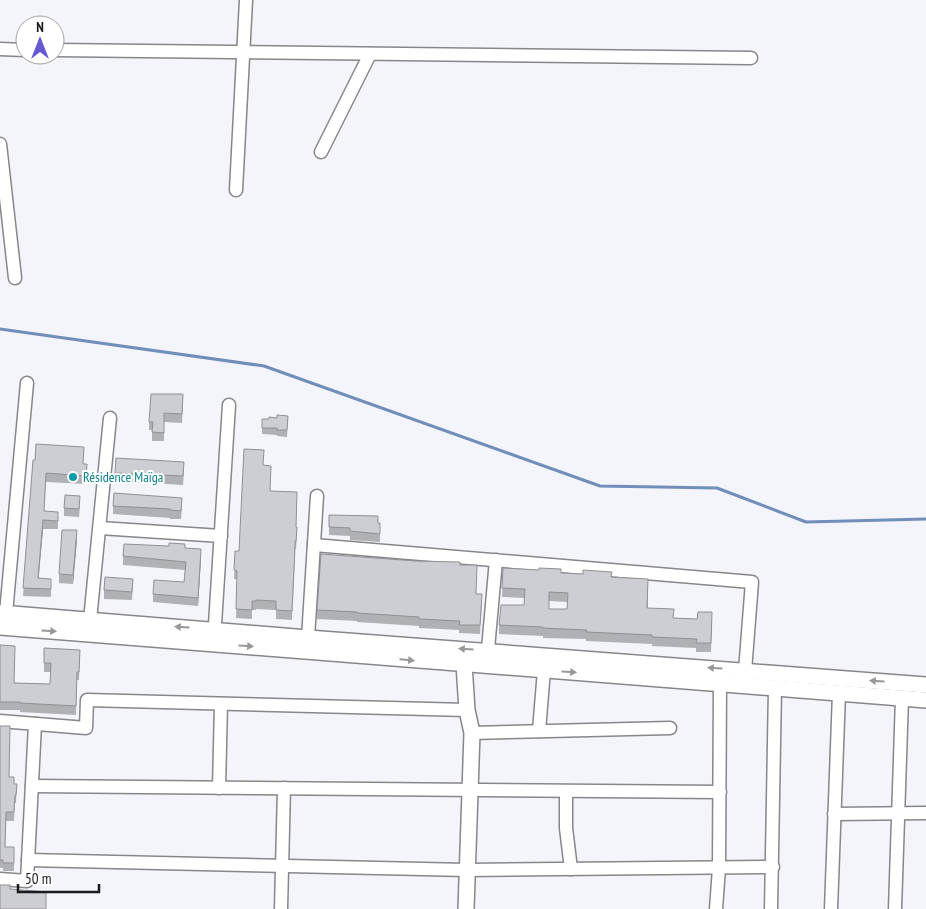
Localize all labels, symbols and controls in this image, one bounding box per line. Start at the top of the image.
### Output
north arrow [15,15,65,65]
text: N [36,18,44,36]
place label: Résidence Maïga [83,468,163,486]
marker: Résidence Maïga [67,471,79,483]
one-way arrow [174,623,190,631]
one-way arrow [41,627,57,635]
one-way arrow [238,643,254,651]
one-way arrow [458,645,474,653]
one-way arrow [400,656,416,664]
one-way arrow [707,664,723,672]
one-way arrow [562,668,578,676]
one-way arrow [869,677,885,685]
scale bar [18,862,99,894]
text: 50 m [25,869,51,888]

